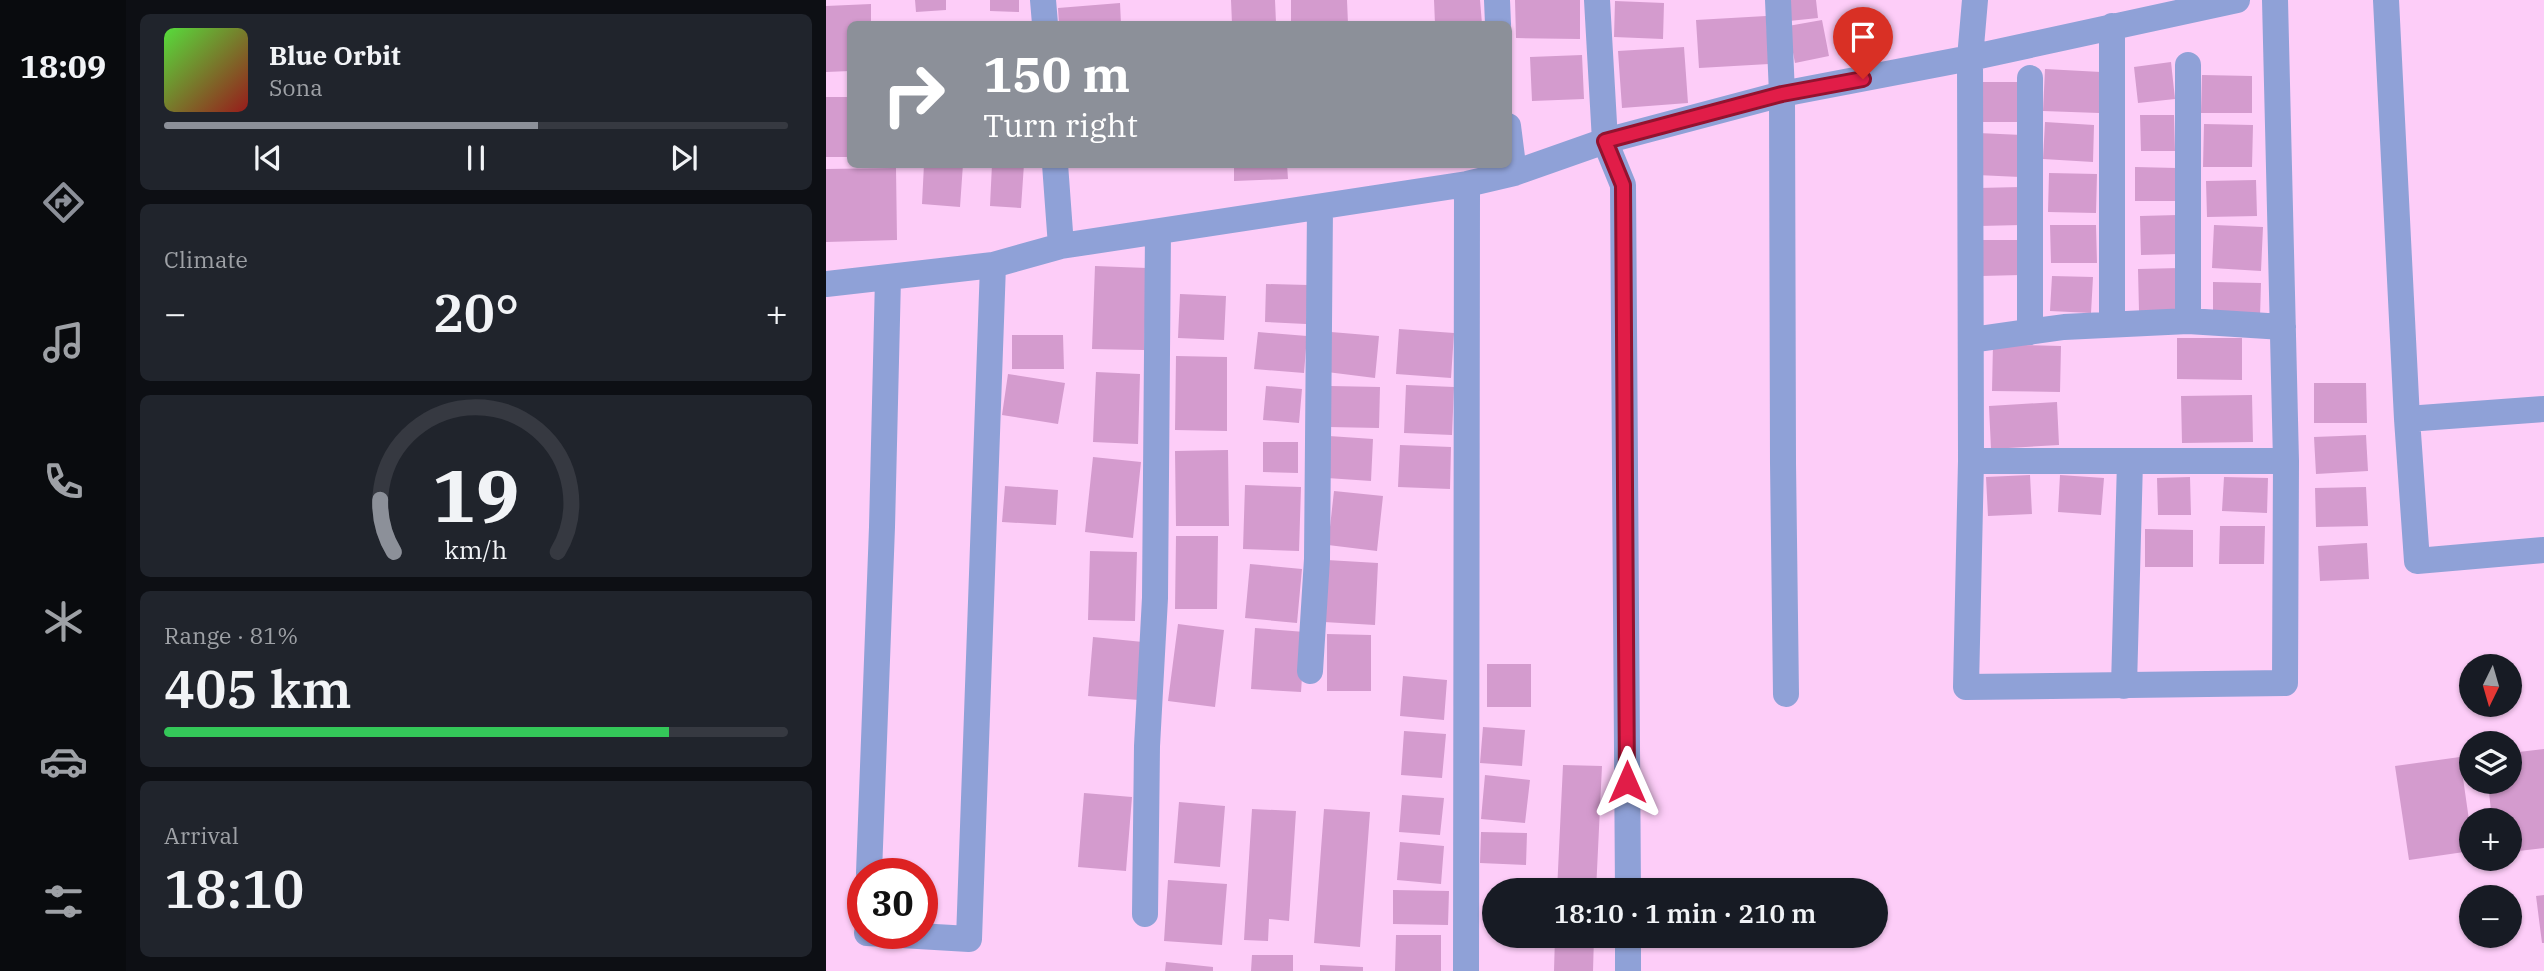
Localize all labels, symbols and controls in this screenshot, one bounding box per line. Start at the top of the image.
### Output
pin [1833,7,1893,79]
icon: arrive [1844,18,1882,56]
text: Blue Orbit [269,38,401,72]
text: 150 m [983,42,1130,105]
text: 18:09 [20,45,106,87]
icon: right [868,49,959,140]
text: Sona [269,72,323,102]
text: Turn right [983,104,1138,146]
icon: previous [249,139,287,177]
icon: pause [457,139,495,177]
icon: next [665,139,703,177]
icon: directions [39,178,88,227]
text: Climate [164,244,248,274]
text: 20° [433,279,519,346]
text: − [164,288,187,337]
text: + [765,288,788,337]
icon: music [39,318,88,367]
text: 19 [432,447,520,542]
icon: phone [39,457,88,506]
text: km/h [444,532,508,565]
icon: climate [39,597,88,646]
text: Range · 81% [164,620,298,650]
north arrow [2459,654,2522,718]
map controls [2459,654,2522,948]
text: 405 km [164,655,352,722]
button: layers [2459,731,2522,794]
icon: car [39,737,88,786]
position arrow [1590,745,1664,819]
button: + [2459,808,2522,871]
text: Arrival [164,820,239,850]
text: 18:10 [164,855,304,922]
speed limit sign: 30 [847,858,938,949]
icon: filters [39,877,88,926]
button: − [2459,885,2522,948]
text: 18:10 · 1 min · 210 m [1554,896,1816,930]

